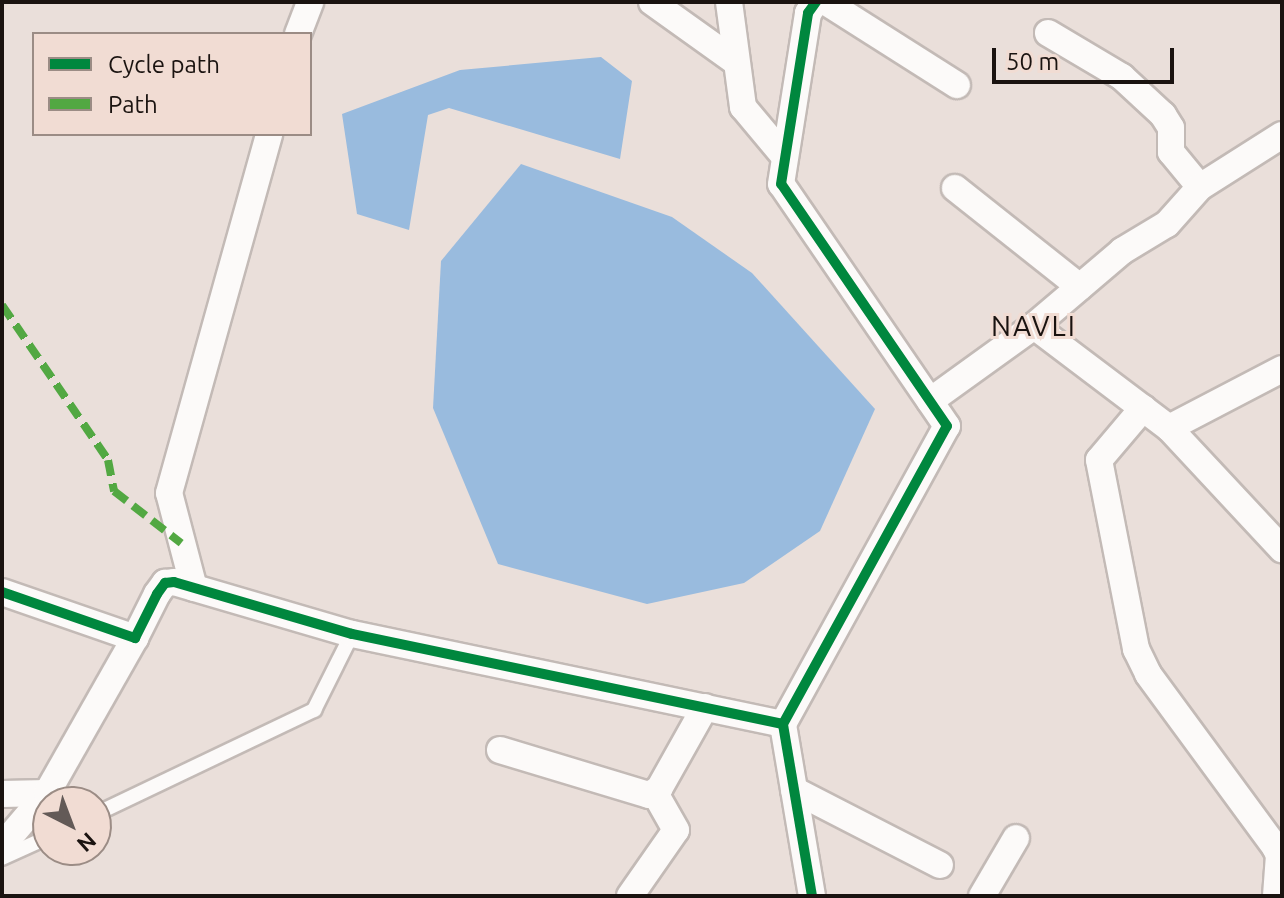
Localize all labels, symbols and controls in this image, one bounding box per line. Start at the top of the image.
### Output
legend [32,32,312,136]
scale bar [996,32,1178,82]
text: 50 m [1006,48,1059,75]
text: Cycle path [108,51,220,78]
text: Path [108,91,158,118]
district label: NAVLI [991,309,1077,343]
north arrow [32,786,112,866]
text: N [73,828,102,857]

